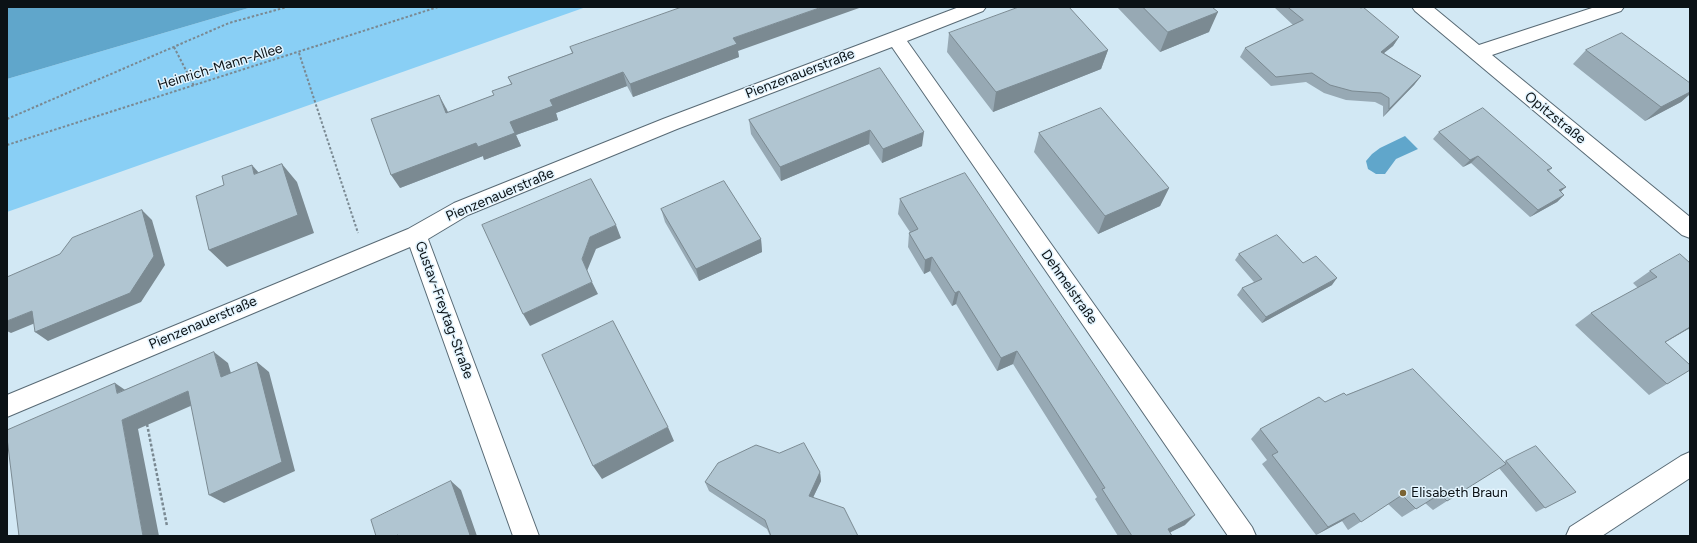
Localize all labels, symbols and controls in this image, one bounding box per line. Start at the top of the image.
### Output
street label: Heinrich-Mann-Allee [155,40,285,94]
street label: Pienzenauerstraße [743,45,857,103]
street label: Opitzstraße [1521,88,1589,148]
street label: Pienzenauerstraße [443,165,557,225]
street label: Gustav-Freytag-Straße [411,239,477,381]
street label: Dehmelstraße [1037,247,1101,327]
street label: Pienzenauerstraße [146,293,260,353]
place label: Elisabeth Braun [1411,485,1508,501]
marker: Elisabeth Braun [1398,488,1408,498]

